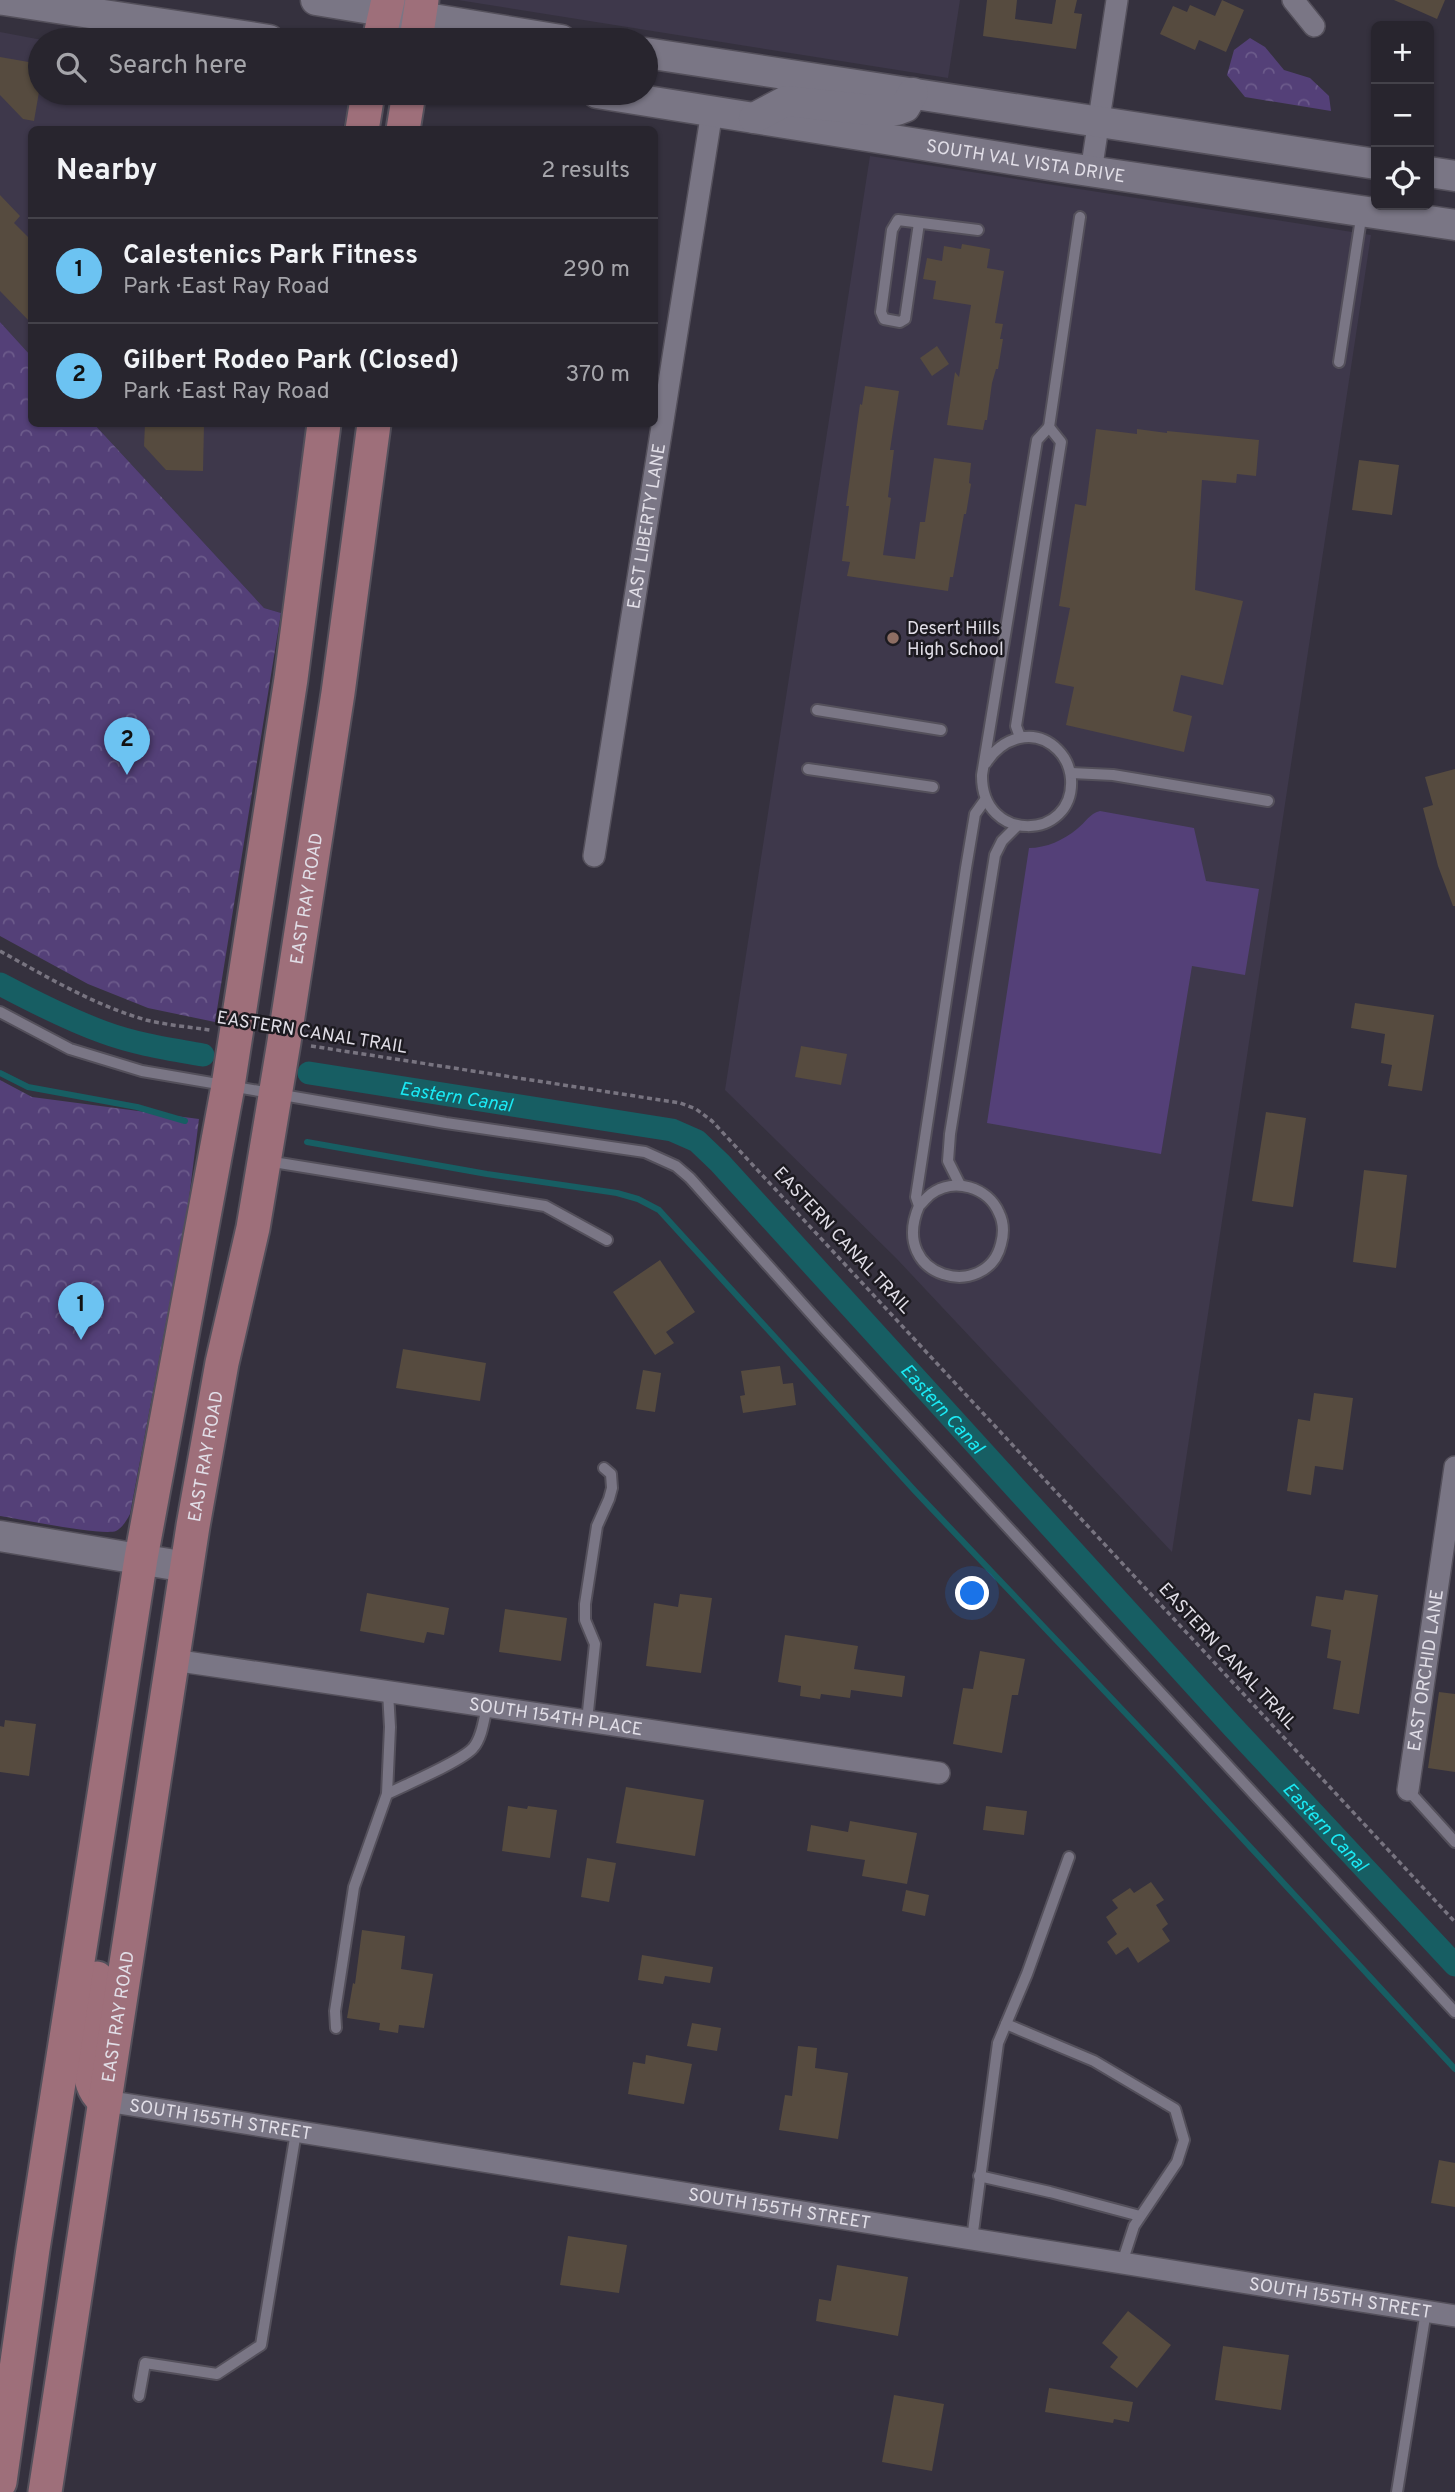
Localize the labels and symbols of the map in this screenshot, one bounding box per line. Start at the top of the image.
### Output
street label: SOUTH VAL VISTA DRIVE [924,136,1126,189]
street label: EAST LIBERTY LANE [623,442,672,611]
place label: Desert Hills High School [907,618,1004,662]
marker: Desert Hills High School [885,630,901,646]
pin: 2 [104,717,150,775]
street label: EAST RAY ROAD [286,831,329,966]
street label: EASTERN CANAL TRAIL [215,1007,409,1060]
water label: Eastern Canal [398,1077,515,1119]
street label: EASTERN CANAL TRAIL [768,1163,916,1319]
pin: 1 [58,1282,104,1340]
water label: Eastern Canal [894,1359,989,1461]
street label: EAST RAY ROAD [184,1389,230,1524]
your location [955,1576,989,1610]
street label: EASTERN CANAL TRAIL [1153,1579,1301,1735]
street label: EAST ORCHID LANE [1404,1588,1450,1753]
street label: SOUTH 154TH PLACE [467,1694,644,1742]
water label: Eastern Canal [1277,1778,1373,1879]
street label: EAST RAY ROAD [98,1949,141,2084]
street label: SOUTH 155TH STREET [127,2095,313,2147]
street label: SOUTH 155TH STREET [686,2184,872,2236]
street label: SOUTH 155TH STREET [1247,2273,1433,2325]

